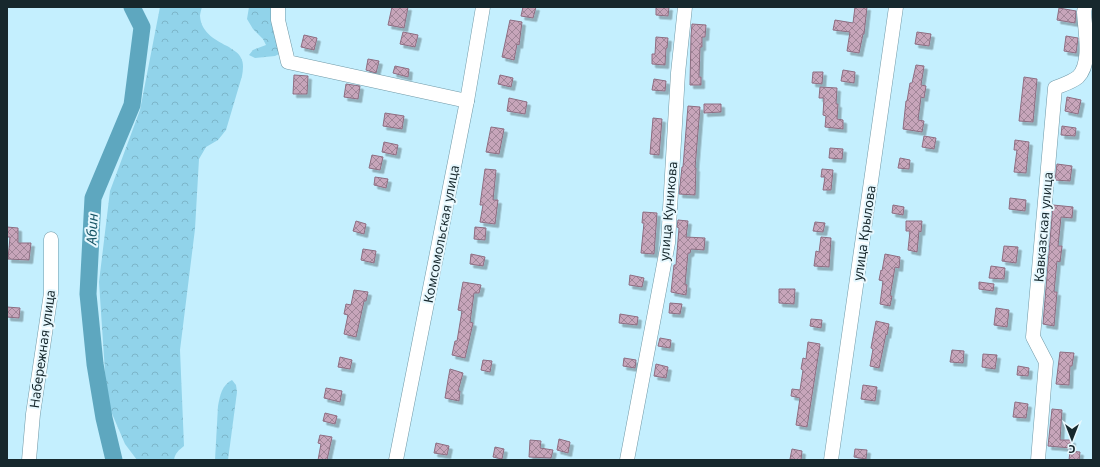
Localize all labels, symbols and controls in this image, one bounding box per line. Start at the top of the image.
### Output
street label: улица Куникова [655,160,681,262]
street label: Комсомольская улица [419,164,463,304]
street label: Кавказская улица [1029,171,1057,283]
street label: улица Крылова [848,184,880,282]
water label: Абин [81,213,102,246]
street label: Набережная улица [25,289,59,409]
north arrow [1052,419,1092,459]
text: С [1068,442,1076,457]

